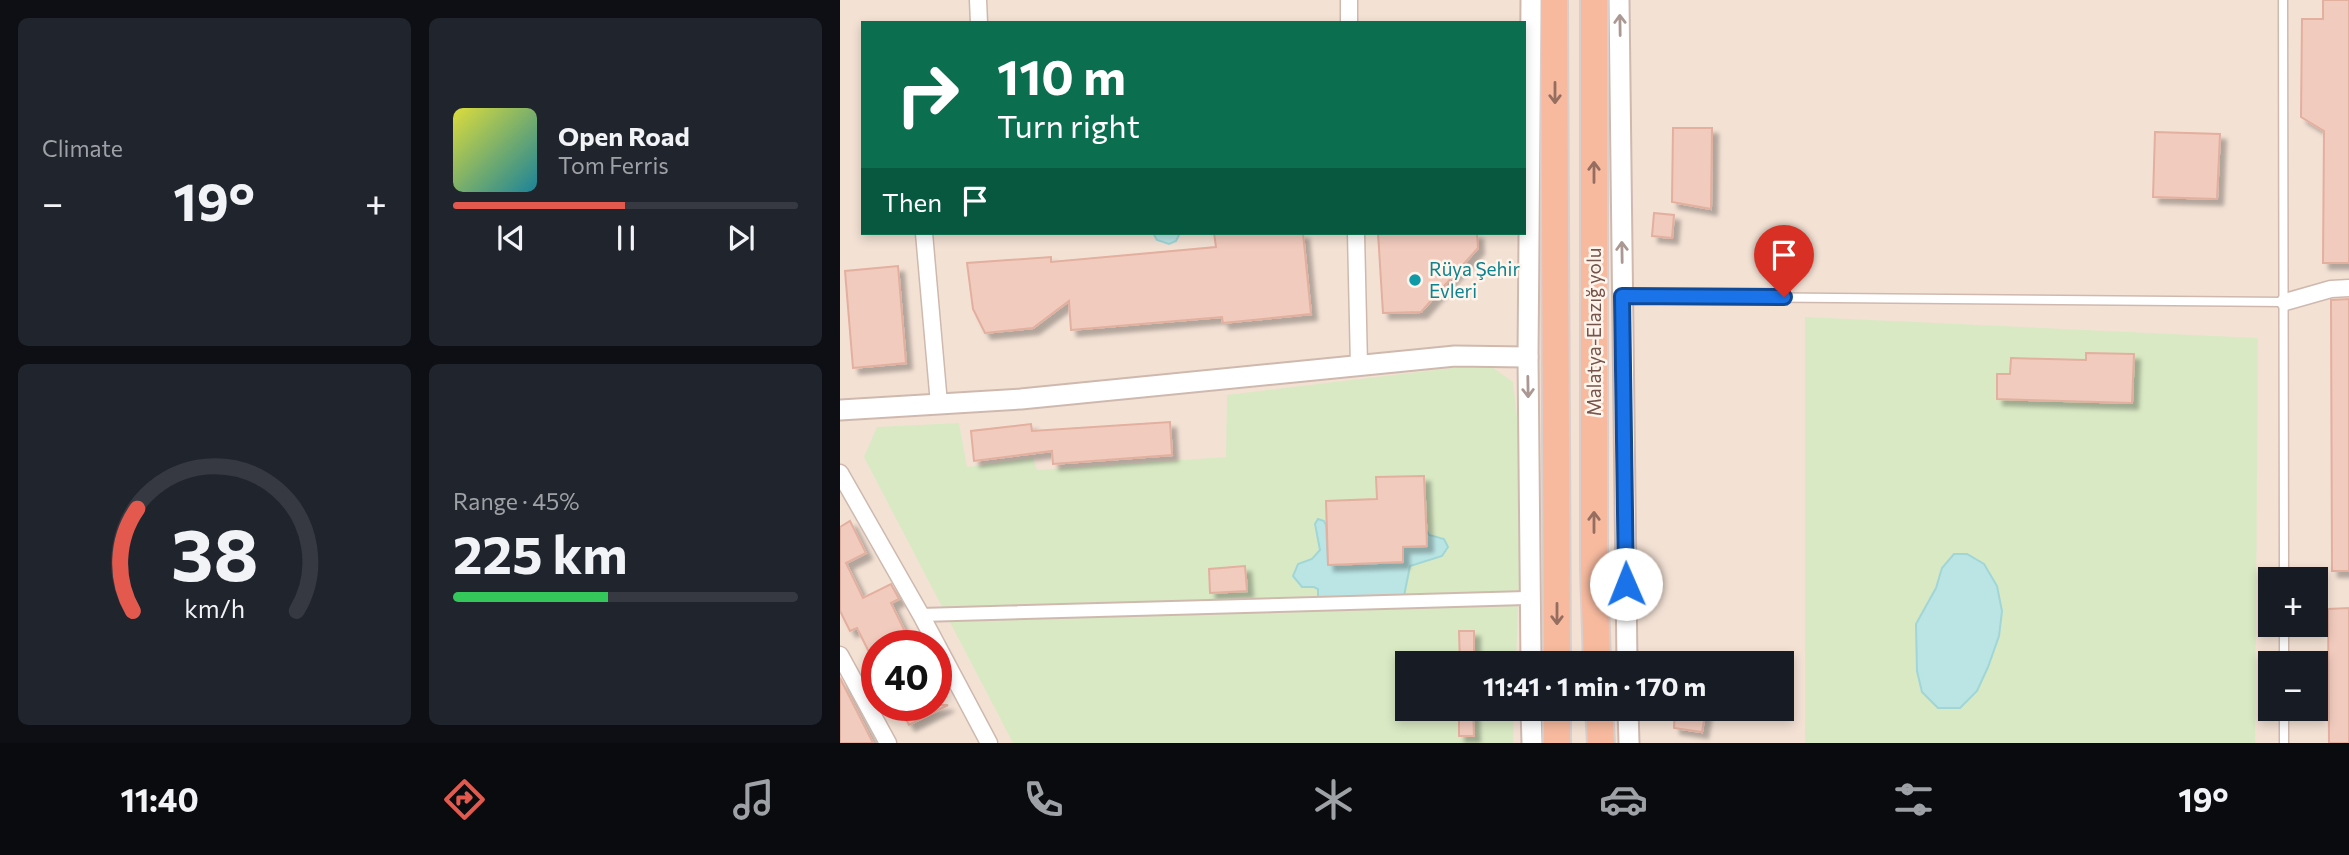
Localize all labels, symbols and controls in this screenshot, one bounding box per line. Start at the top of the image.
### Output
one-way arrow [1613,13,1626,36]
text: 110 m [997,45,1126,105]
icon: right [882,49,973,140]
one-way arrow [1548,81,1562,104]
text: Turn right [997,105,1140,145]
text: Open Road [558,120,690,151]
text: Climate [42,134,123,162]
text: Tom Ferris [558,151,669,179]
one-way arrow [1587,160,1601,183]
text: 19° [173,168,255,232]
text: − [42,178,64,225]
text: + [365,178,387,225]
icon: arrive [956,182,994,220]
text: Then [882,186,942,217]
icon: previous [492,219,530,257]
icon: pause [607,219,645,257]
icon: next [722,219,760,257]
pin [1754,225,1814,297]
icon: arrive [1765,236,1803,274]
one-way arrow [1615,241,1629,264]
street label: Malatya-Elazığ yolu [1582,248,1605,416]
place label: Rüya Şehir Evleri [1429,257,1520,302]
marker: Rüya Şehir Evleri [1407,272,1423,288]
one-way arrow [1522,375,1535,398]
text: Range · 45% [453,487,579,515]
text: 38 [171,507,258,596]
one-way arrow [1587,510,1601,533]
text: 225 km [453,521,628,585]
position arrow [1589,547,1663,621]
map controls [2258,567,2328,721]
button: + [2258,567,2328,637]
text: km/h [184,592,245,622]
one-way arrow [1550,602,1564,625]
speed limit sign: 40 [861,630,952,721]
button: − [2258,651,2328,721]
text: 11:41 · 1 min · 170 m [1483,670,1706,701]
icon: directions [440,775,489,824]
icon: music [729,775,778,824]
icon: phone [1019,775,1068,824]
icon: climate [1309,775,1358,824]
icon: car [1599,775,1648,824]
icon: filters [1889,775,1938,824]
text: 11:40 [120,779,199,819]
text: 19° [2178,779,2229,819]

